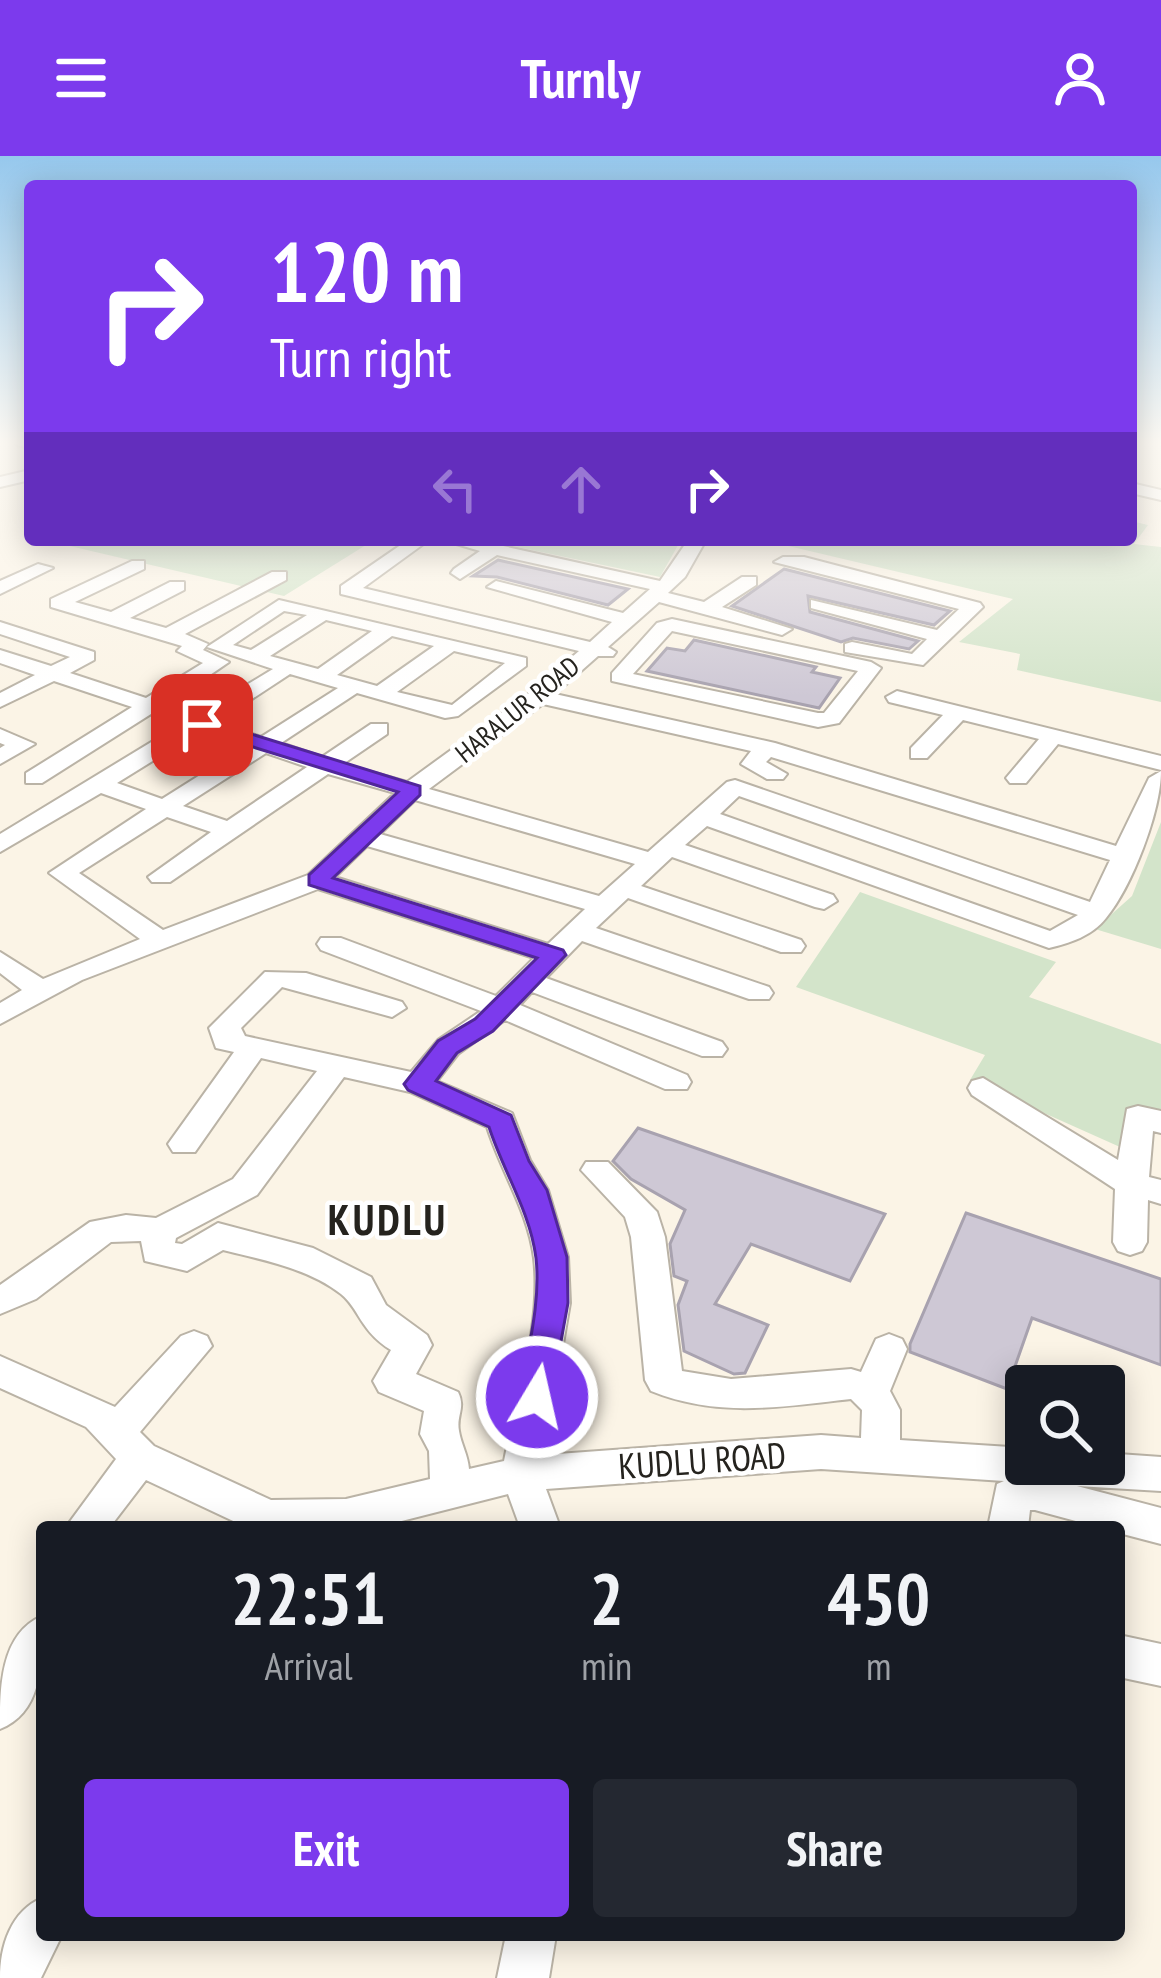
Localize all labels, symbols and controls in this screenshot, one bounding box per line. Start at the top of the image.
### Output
text: Turnly [521,43,640,113]
icon: menu [48,45,114,111]
icon: person [1047,45,1113,111]
text: 120 m [270,216,463,325]
icon: right [72,228,228,384]
text: Turn right [270,322,451,392]
icon: left [422,456,488,522]
icon: ahead [548,456,614,522]
icon: right [674,456,740,522]
street label: HARALUR ROAD [448,649,586,769]
pin [151,674,253,776]
icon: arrive [169,692,235,758]
district label: KUDLU [328,1192,448,1247]
position arrow [474,1334,600,1460]
map controls [1005,1365,1125,1485]
button: search [1005,1365,1125,1485]
street label: KUDLU ROAD [617,1431,787,1489]
text: 22:51 [231,1551,387,1644]
text: 2 [590,1551,624,1644]
text: 450 [827,1551,930,1644]
text: Arrival [265,1640,353,1691]
text: min [581,1640,632,1691]
text: m [866,1640,891,1691]
button: Exit [84,1779,569,1917]
button: Share [593,1779,1077,1917]

